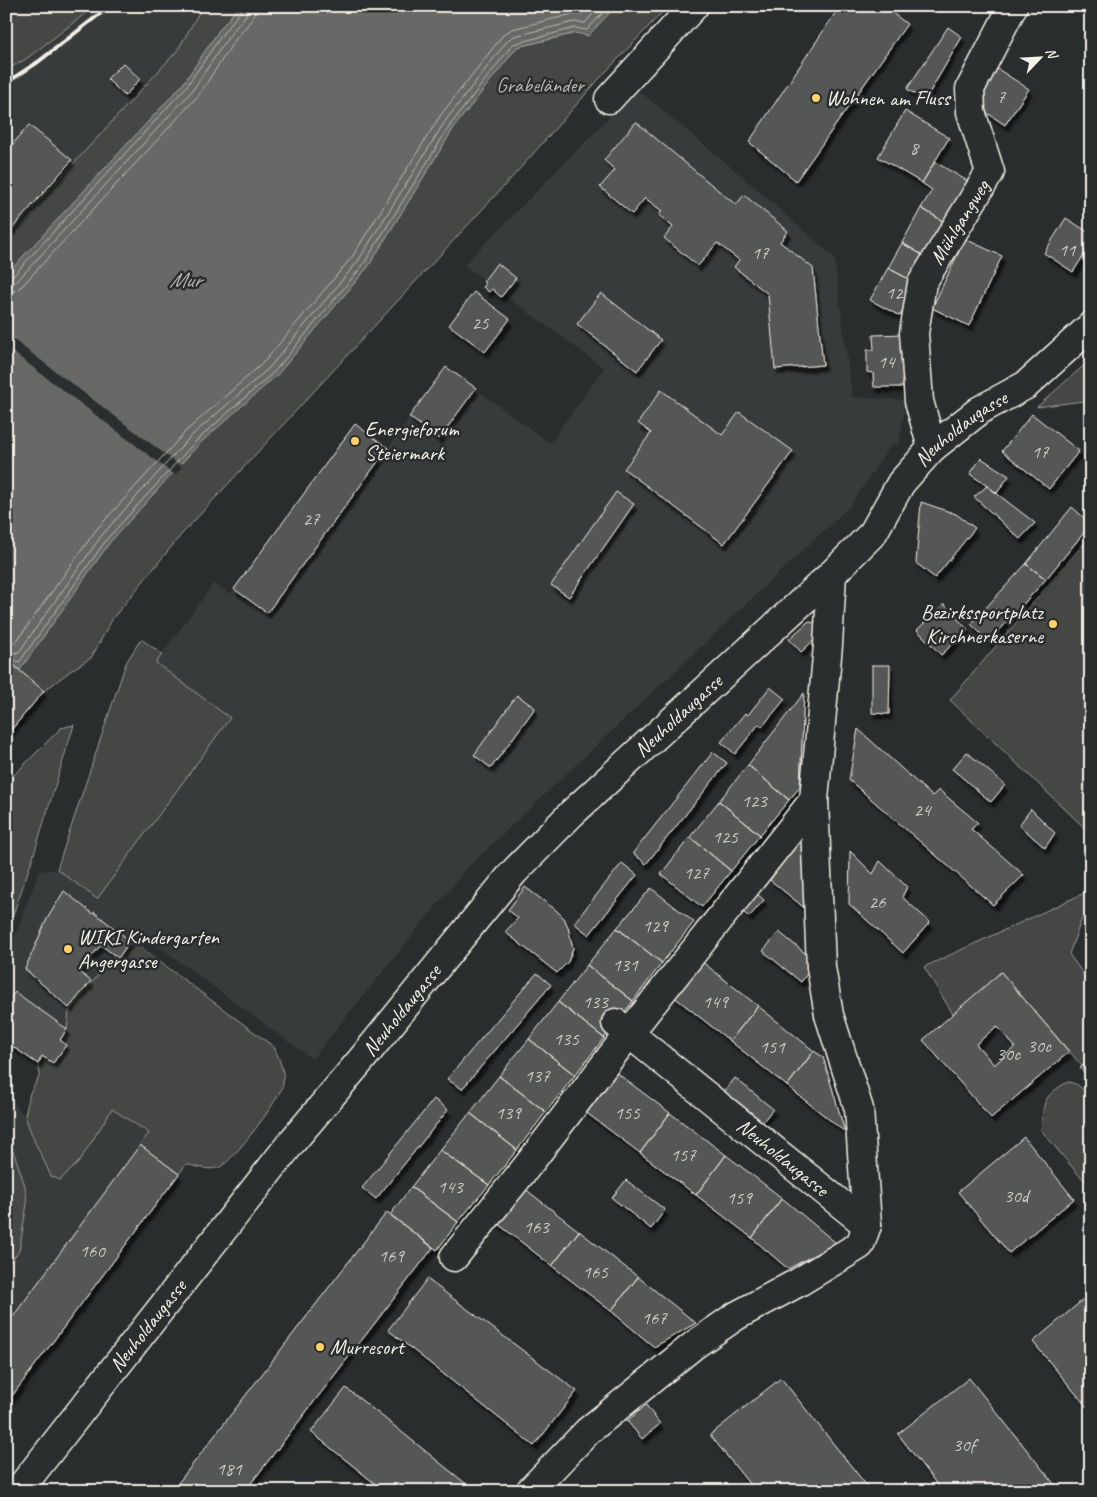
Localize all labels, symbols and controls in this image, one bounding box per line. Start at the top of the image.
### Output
north arrow [1014,32,1064,82]
text: N [1042,45,1062,62]
park label: Grabeländer [496,72,585,98]
place label: Wohnen am Fluss [826,85,952,111]
house number: 7 [997,85,1007,109]
marker: Wohnen am Fluss [810,92,822,104]
house number: 8 [910,136,921,160]
street label: Mühlgangweg [923,174,996,269]
house number: 11 [1058,238,1077,262]
house number: 17 [751,241,770,265]
water label: Mur [169,266,205,294]
house number: 12 [885,281,904,305]
house number: 25 [471,311,490,335]
house number: 14 [877,350,897,374]
street label: Neuholdaugasse [909,384,1013,472]
place label: Energieforum Steiermark [365,416,460,466]
marker: Energieforum Steiermark [349,435,361,447]
house number: 17 [1031,440,1050,464]
house number: 27 [302,507,321,531]
place label: Bezirkssportplatz Kirchnerkaserne [921,599,1044,649]
marker: Bezirkssportplatz Kirchnerkaserne [1047,618,1059,630]
street label: Neuholdaugasse [628,667,729,763]
house number: 123 [741,789,768,813]
house number: 24 [913,798,933,822]
house number: 125 [712,825,739,849]
house number: 127 [683,861,710,885]
house number: 26 [868,890,887,914]
house number: 129 [642,914,669,938]
place label: WIKI Kindergarten Angergasse [78,924,220,974]
marker: WIKI Kindergarten Angergasse [62,943,74,955]
house number: 131 [612,953,639,977]
street label: Neuholdaugasse [357,957,448,1061]
house number: 133 [582,990,609,1014]
house number: 149 [702,990,729,1014]
house number: 135 [553,1027,580,1051]
house number: 30c [1027,1034,1052,1058]
house number: 151 [759,1035,786,1059]
house number: 30c [996,1042,1021,1066]
house number: 137 [524,1064,551,1088]
house number: 139 [495,1101,522,1125]
house number: 155 [614,1101,641,1125]
street label: Neuholdaugasse [731,1112,836,1203]
house number: 157 [670,1143,697,1167]
house number: 143 [437,1175,464,1199]
house number: 30d [1004,1184,1032,1208]
house number: 159 [726,1186,753,1210]
house number: 163 [523,1215,550,1239]
house number: 160 [79,1239,106,1263]
house number: 169 [378,1244,405,1268]
house number: 165 [582,1260,609,1284]
street label: Neuholdaugasse [103,1273,193,1377]
house number: 167 [641,1306,668,1330]
place label: Murresort [330,1334,406,1360]
marker: Murresort [314,1341,326,1353]
house number: 30f [953,1433,980,1457]
house number: 181 [216,1457,243,1481]

